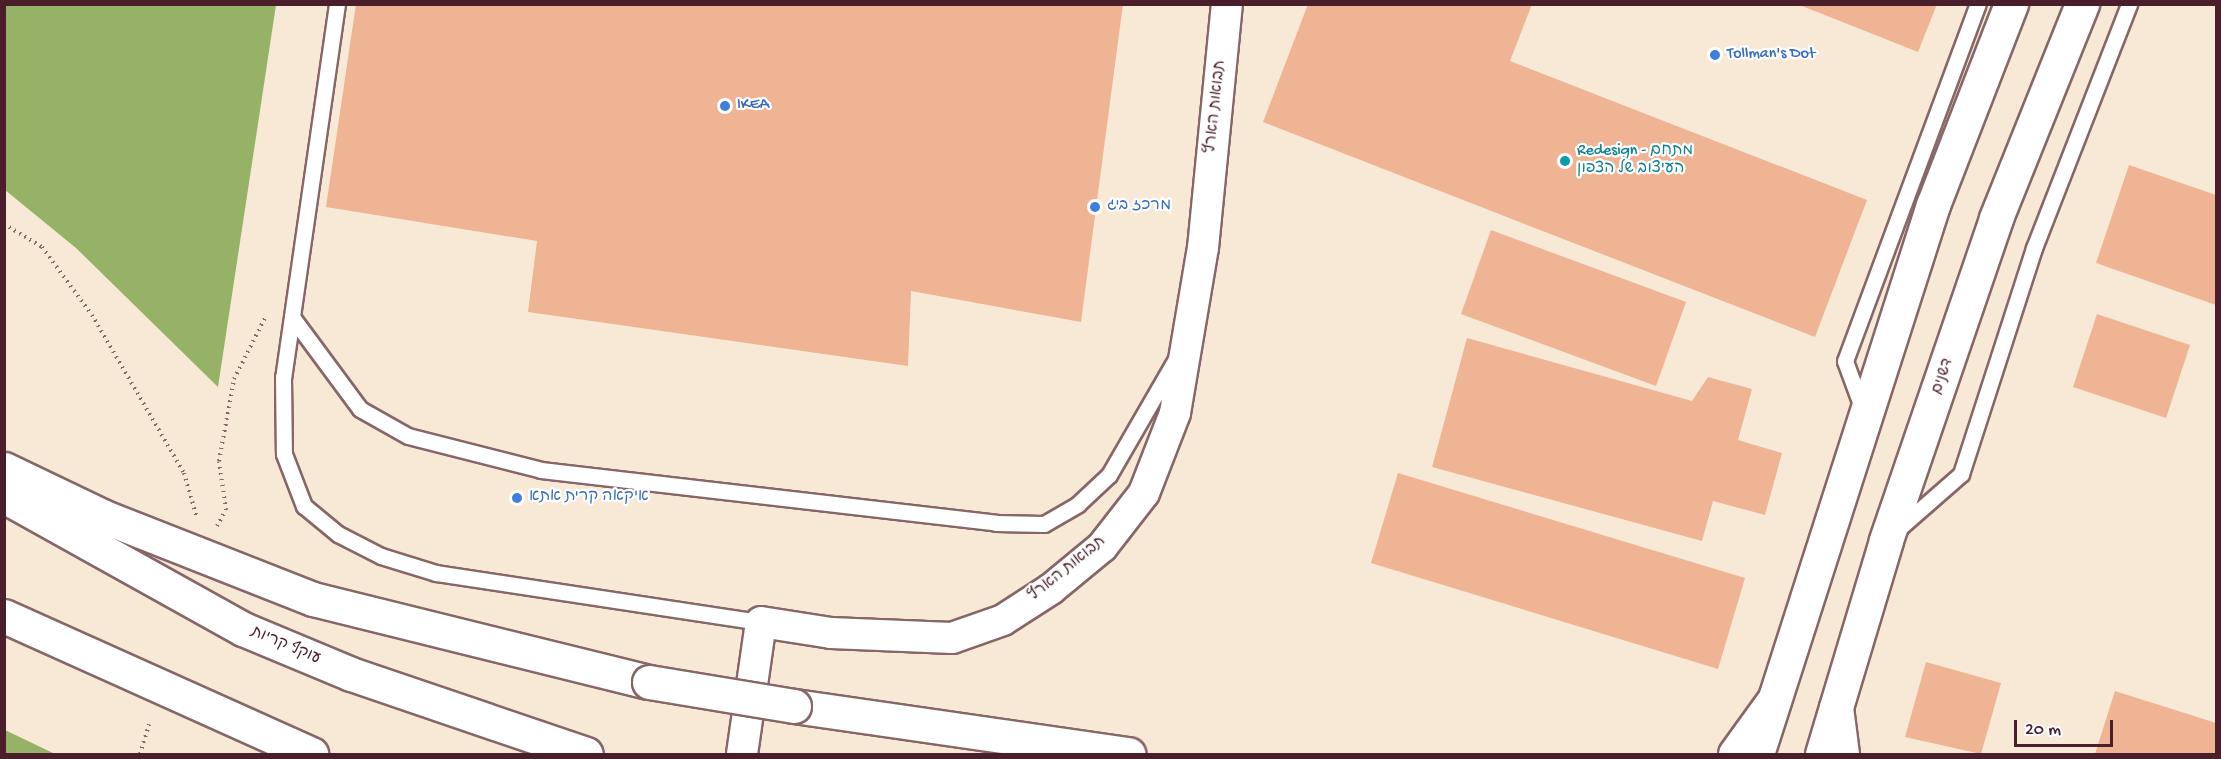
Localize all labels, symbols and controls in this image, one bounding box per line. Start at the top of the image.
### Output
place label: Tollman's Dot [1727,45,1815,65]
marker: Tollman's Dot [1708,48,1722,62]
street label: תבואות הארץ [1203,60,1231,154]
place label: IKEA [737,96,769,116]
marker: IKEA [718,99,732,113]
place label: Redesign - מתחם העיצוב של הצפון [1577,142,1693,180]
marker: Redesign - מתחם העיצוב של הצפון [1558,154,1572,168]
place label: מרכז ביג [1107,197,1171,217]
marker: מרכז ביג [1088,200,1102,214]
street label: דשנים [1929,356,1959,398]
place label: איקאה קרית אתא [529,488,648,508]
marker: איקאה קרית אתא [510,491,524,505]
street label: תבואות הארץ [1026,533,1110,607]
street label: עוקף קריות [247,624,323,670]
scale bar [2017,708,2116,746]
text: 20 m [2025,720,2061,741]

